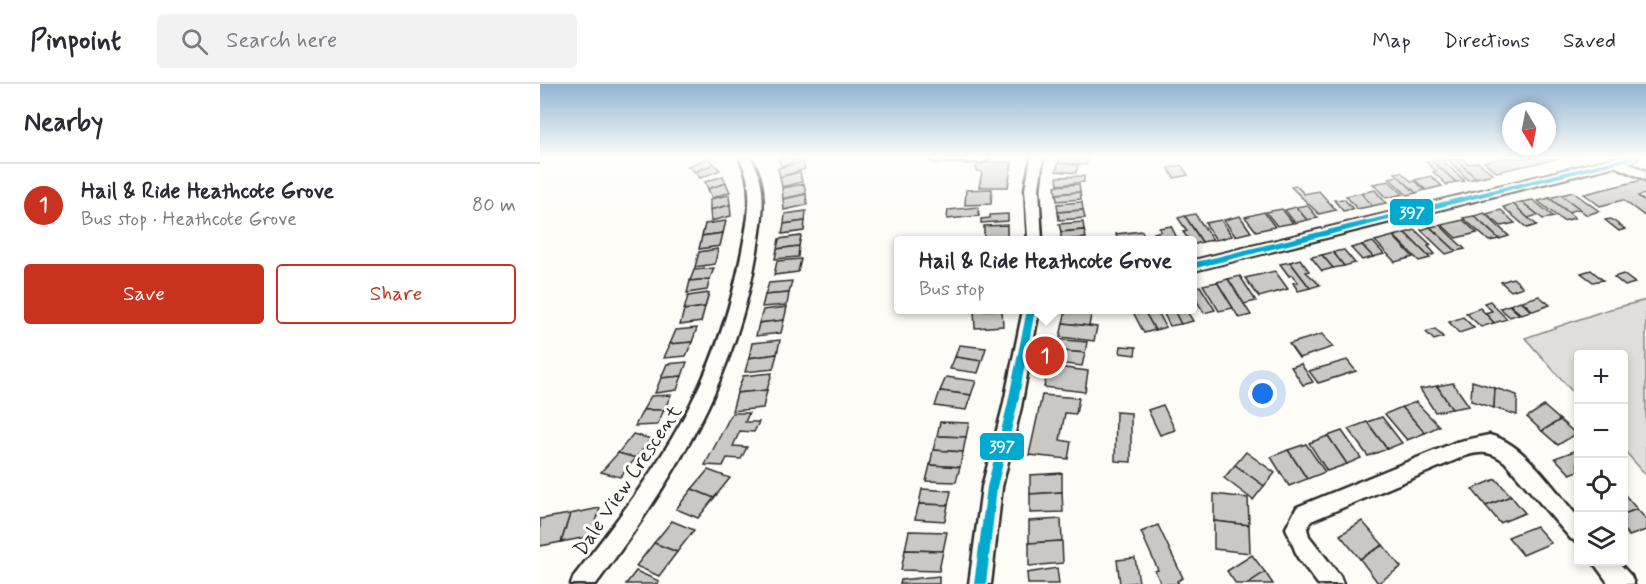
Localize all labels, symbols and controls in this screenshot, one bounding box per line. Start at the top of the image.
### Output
search box [157,14,577,68]
text: Pinpoint [30,23,121,60]
icon: search [178,25,211,58]
text: Search here [226,27,337,55]
text: Map [1372,27,1411,55]
text: Directions [1444,27,1530,55]
text: Saved [1563,27,1616,55]
north arrow [1502,102,1556,156]
text: Nearby [24,106,103,140]
text: Hail & Ride Heathcote Grove [81,178,334,206]
text: 1 [39,192,48,219]
text: 80 m [472,192,516,219]
line badge: 397 [1389,198,1434,226]
text: 397 [1399,203,1425,224]
text: Bus stop · Heathcote Grove [81,206,297,233]
popup [894,236,1197,314]
text: Hail & Ride Heathcote Grove [919,248,1172,276]
button: Save [24,264,264,324]
button: Share [276,264,516,324]
text: Bus stop [919,276,985,303]
pin: 1 [1026,334,1064,378]
map controls [1574,350,1628,566]
button: + [1574,350,1628,404]
your location [1248,379,1277,408]
street label: Dale View Crescent [568,400,689,561]
button: − [1574,404,1628,458]
line badge: 397 [979,432,1025,461]
text: 397 [989,437,1015,458]
button: locate [1574,458,1628,512]
button: layers [1574,512,1628,566]

